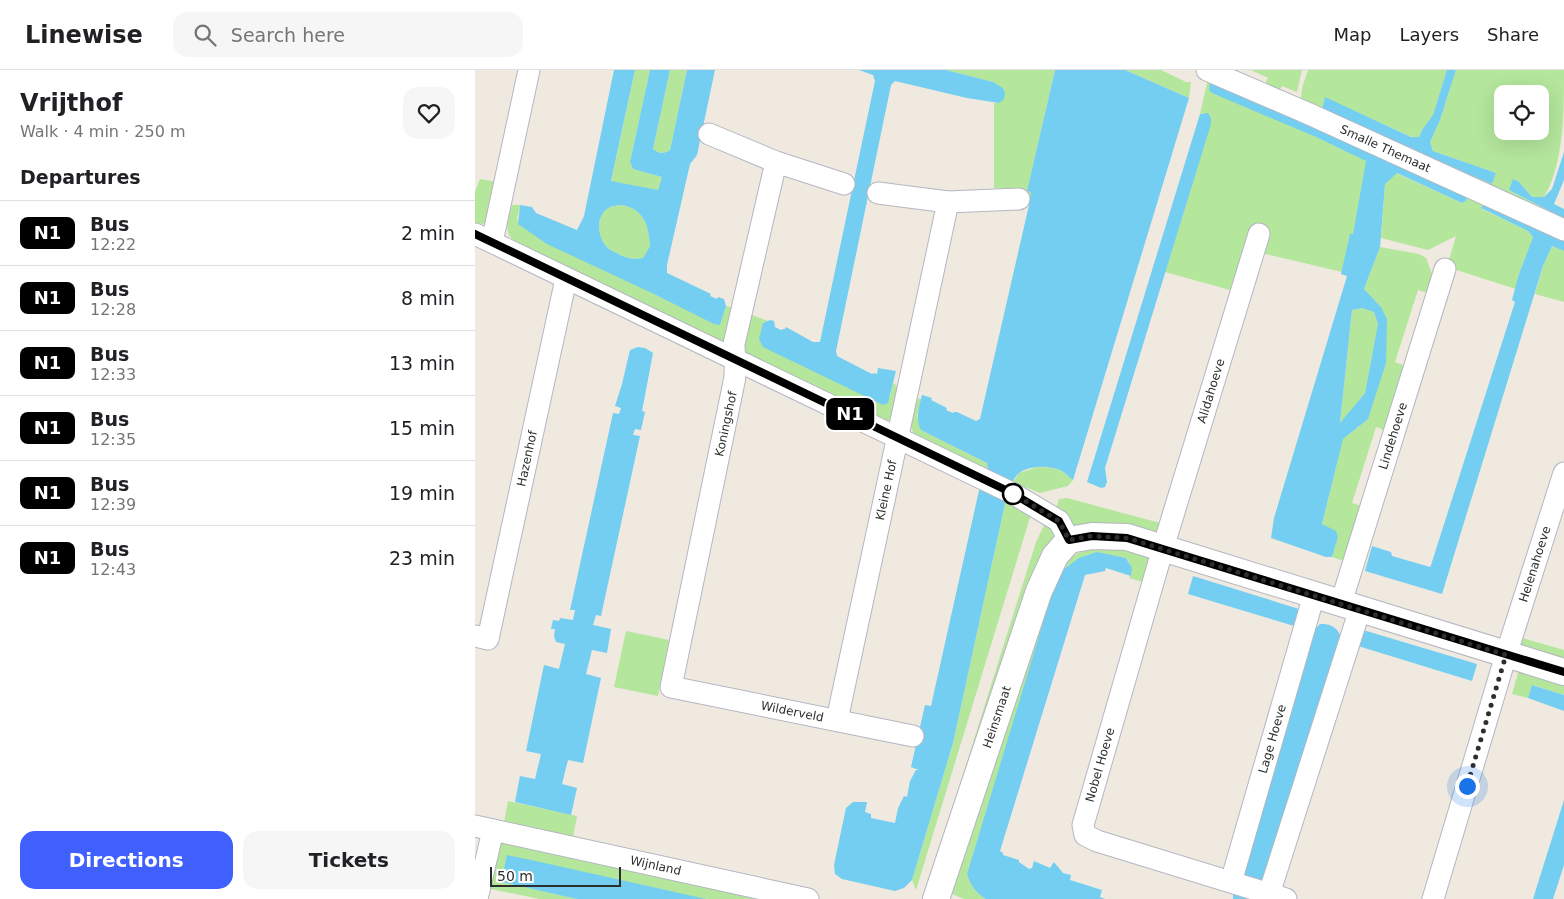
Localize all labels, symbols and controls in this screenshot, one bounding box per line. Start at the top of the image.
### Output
search box [173,12,523,57]
text: Linewise [25,21,143,49]
icon: search [191,21,219,49]
text: Search here [231,24,345,46]
text: Map [1333,24,1371,45]
text: Layers [1399,24,1459,45]
text: Share [1487,24,1539,45]
map controls [1494,85,1549,140]
button: locate [1494,85,1549,140]
button: heart [403,87,455,139]
text: Vrijthof [20,89,122,117]
text: Walk · 4 min · 250 m [20,122,185,141]
street label: Smalle Themaat [1338,122,1433,175]
text: Departures [20,166,141,188]
text: Bus [90,213,129,235]
text: N1 [34,222,61,243]
text: 2 min [401,222,455,244]
text: 12:22 [90,235,136,254]
text: Bus [90,278,129,300]
text: N1 [34,287,61,308]
text: 8 min [401,287,455,309]
text: 12:28 [90,300,136,319]
text: Bus [90,343,129,365]
text: N1 [34,352,61,373]
text: 13 min [389,352,455,374]
street label: Alidahoeve [1195,357,1227,425]
text: 12:33 [90,365,136,384]
street label: Koningshof [712,389,740,458]
line badge: N1 [827,398,873,430]
street label: Lindehoeve [1376,401,1410,471]
text: N1 [836,403,864,424]
text: Bus [90,408,129,430]
text: N1 [34,417,61,438]
text: 15 min [389,417,455,439]
street label: Hazenhof [514,428,540,488]
text: 12:35 [90,430,136,449]
street label: Kleine Hof [873,458,900,522]
text: Bus [90,473,129,495]
text: N1 [34,482,61,503]
text: 19 min [389,482,455,504]
unlabelled marker [1002,483,1024,505]
text: 12:39 [90,495,136,514]
street label: Helenahoeve [1516,524,1554,604]
text: Bus [90,538,129,560]
text: N1 [34,547,61,568]
text: 23 min [389,547,455,569]
text: 12:43 [90,560,136,579]
street label: Heinsmaat [980,684,1014,750]
street label: Wilderveld [760,698,825,725]
street label: Lage Hoeve [1256,703,1289,775]
street label: Nobel Hoeve [1083,726,1117,804]
your location [1455,774,1480,799]
button: Directions [20,831,233,889]
button: Tickets [243,831,455,889]
street label: Wijnland [629,853,683,878]
scale bar [490,864,621,887]
text: 50 m [497,868,533,884]

